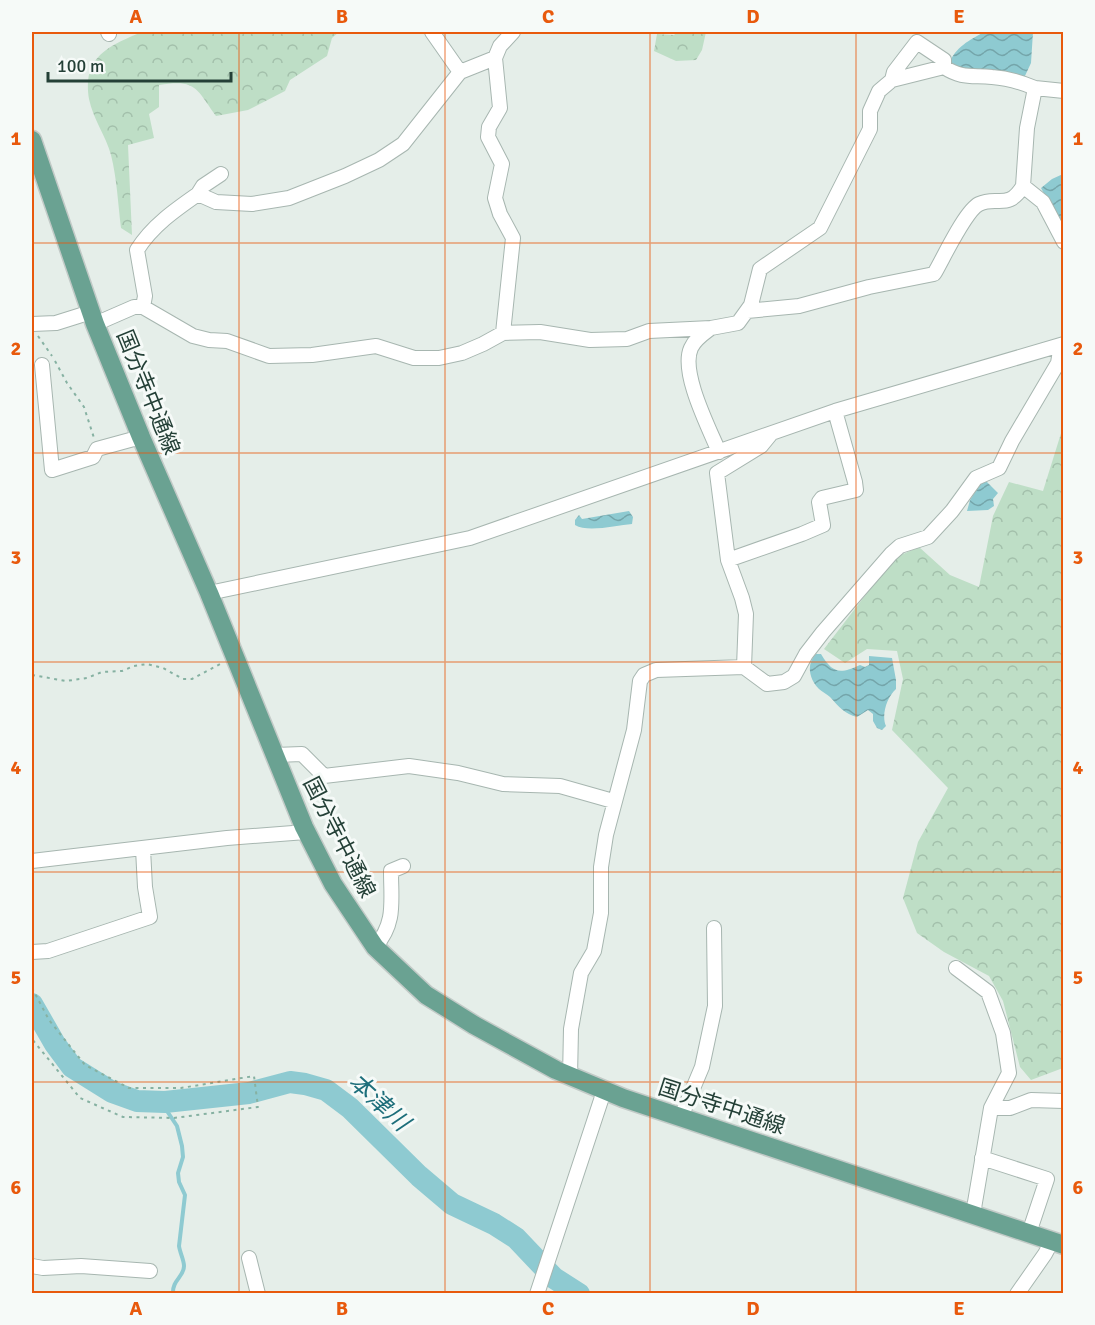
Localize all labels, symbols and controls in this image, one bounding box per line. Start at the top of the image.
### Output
text: A [130,4,143,29]
text: B [336,4,348,29]
text: C [542,4,554,29]
text: D [746,4,760,29]
text: E [953,4,965,29]
scale bar [48,45,231,83]
text: 100 m [57,55,104,77]
text: 1 [11,126,22,151]
text: 1 [1073,126,1084,151]
street label: 国分寺中通線 [111,326,186,458]
text: 2 [11,336,21,361]
text: 2 [1073,336,1083,361]
text: 3 [11,545,21,570]
text: 3 [1073,545,1083,570]
text: 4 [11,755,22,780]
text: 4 [1073,755,1084,780]
street label: 国分寺中通線 [298,772,382,902]
text: 5 [11,965,21,990]
text: 5 [1073,965,1083,990]
water label: 本津川 [342,1067,418,1139]
street label: 国分寺中通線 [655,1073,789,1140]
text: 6 [11,1175,22,1200]
text: 6 [1073,1175,1084,1200]
text: A [130,1296,143,1321]
text: B [336,1296,348,1321]
text: C [542,1296,554,1321]
text: D [746,1296,760,1321]
text: E [953,1296,965,1321]

